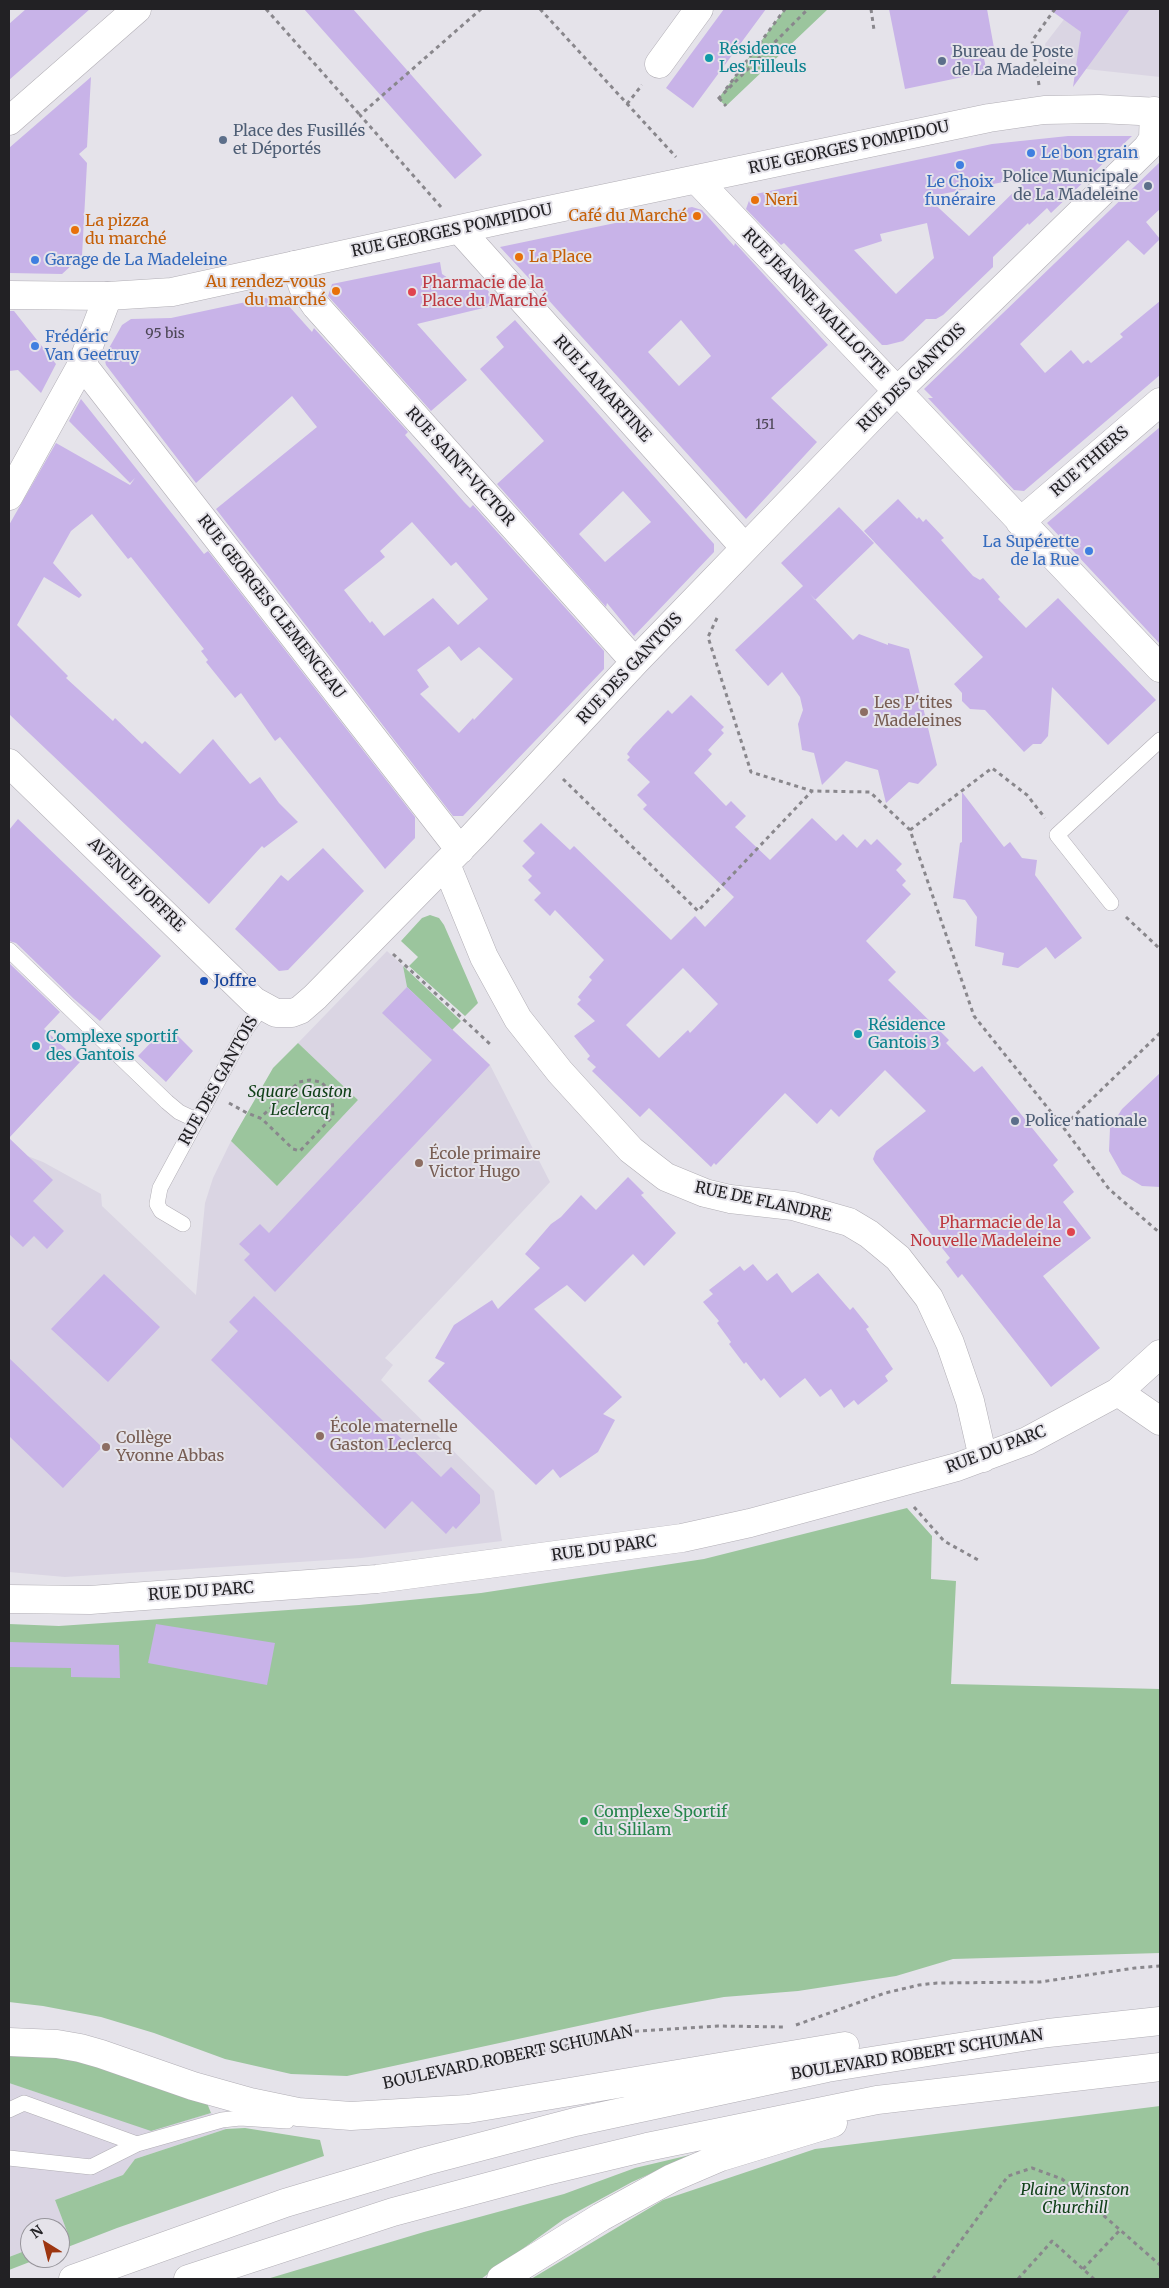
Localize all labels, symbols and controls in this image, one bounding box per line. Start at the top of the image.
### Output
place label: Résidence Les Tilleuls [719,39,807,77]
place label: Bureau de Poste de La Madeleine [952,42,1077,80]
marker: Résidence Les Tilleuls [703,52,715,64]
marker: Bureau de Poste de La Madeleine [936,55,948,67]
street label: RUE GEORGES POMPIDOU [747,117,951,179]
place label: Place des Fusillés et Déportés [233,121,365,159]
marker: Place des Fusillés et Déportés [217,134,229,146]
place label: Le bon grain [1041,143,1138,163]
marker: Le bon grain [1025,147,1037,159]
marker: Le Choix funéraire [954,159,966,171]
place label: Police Municipale de La Madeleine [1003,167,1138,205]
place label: Le Choix funéraire [924,172,996,210]
marker: Police Municipale de La Madeleine [1142,180,1154,192]
place label: Neri [765,190,798,210]
marker: Neri [749,194,761,206]
street label: RUE GEORGES POMPIDOU [350,200,554,262]
place label: Café du Marché [568,206,687,226]
marker: Café du Marché [691,210,703,222]
place label: La pizza du marché [85,211,166,249]
marker: La pizza du marché [69,224,81,236]
street label: RUE JEANNE MAILLOTTE [738,225,892,383]
place label: La Place [529,247,592,267]
place label: Garage de La Madeleine [45,250,227,270]
marker: La Place [513,251,525,263]
marker: Garage de La Madeleine [29,254,41,266]
place label: Au rendez-vous du marché [206,272,326,310]
place label: Pharmacie de la Place du Marché [422,273,547,311]
marker: Au rendez-vous du marché [330,285,342,297]
marker: Pharmacie de la Place du Marché [406,286,418,298]
street label: RUE DES GANTOIS [854,320,970,436]
house number: 95 bis [145,326,185,342]
place label: Frédéric Van Geetruy [45,327,139,365]
street label: RUE LAMARTINE [549,332,655,446]
marker: Frédéric Van Geetruy [29,340,41,352]
street label: RUE SAINT-VICTOR [402,404,518,530]
house number: 151 [755,417,775,433]
street label: RUE THIERS [1047,423,1133,501]
street label: RUE GEORGES CLEMENCEAU [193,511,349,703]
place label: La Supérette de la Rue [983,532,1079,570]
marker: La Supérette de la Rue [1083,545,1095,557]
street label: RUE DES GANTOIS [574,610,686,728]
place label: Les P'tites Madeleines [874,693,962,731]
marker: Les P'tites Madeleines [858,706,870,718]
street label: AVENUE JOFFRE [84,834,188,936]
place label: Joffre [214,971,256,991]
marker: Joffre [198,975,210,987]
street label: RUE DES GANTOIS [176,1013,262,1149]
place label: Résidence Gantois 3 [868,1015,945,1053]
place label: Complexe sportif des Gantois [46,1027,178,1065]
marker: Résidence Gantois 3 [852,1028,864,1040]
marker: Complexe sportif des Gantois [30,1040,42,1052]
park label: Square Gaston Leclercq [248,1082,352,1120]
place label: Police nationale [1025,1111,1147,1131]
marker: Police nationale [1009,1115,1021,1127]
place label: École primaire Victor Hugo [429,1144,541,1182]
marker: École primaire Victor Hugo [413,1157,425,1169]
street label: RUE DE FLANDRE [693,1178,833,1226]
place label: Pharmacie de la Nouvelle Madeleine [910,1213,1061,1251]
marker: Pharmacie de la Nouvelle Madeleine [1065,1226,1077,1238]
place label: École maternelle Gaston Leclercq [330,1417,458,1455]
street label: RUE DU PARC [943,1422,1049,1478]
place label: Collège Yvonne Abbas [116,1428,224,1466]
marker: École maternelle Gaston Leclercq [314,1430,326,1442]
marker: Collège Yvonne Abbas [100,1441,112,1453]
street label: RUE DU PARC [550,1532,658,1566]
street label: RUE DU PARC [148,1579,254,1605]
place label: Complexe Sportif du Sililam [594,1802,727,1840]
marker: Complexe Sportif du Sililam [578,1815,590,1827]
street label: BOULEVARD ROBERT SCHUMAN [381,2022,635,2094]
street label: BOULEVARD ROBERT SCHUMAN [789,2026,1045,2084]
park label: Plaine Winston Churchill [1020,2180,1130,2218]
north arrow [20,2218,70,2268]
text: N [27,2221,47,2242]

